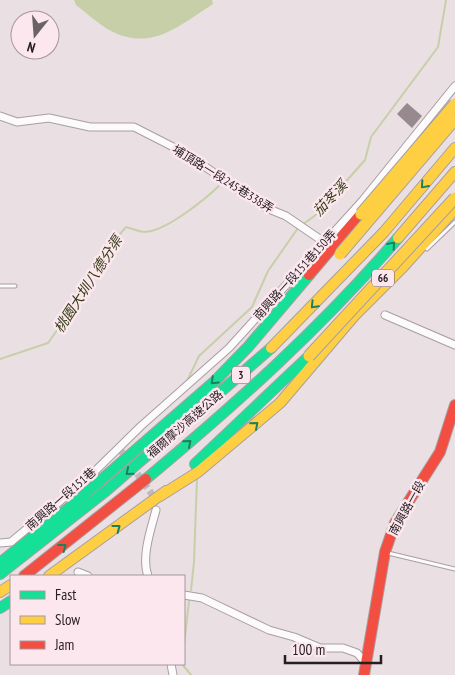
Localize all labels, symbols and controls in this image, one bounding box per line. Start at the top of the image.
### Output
north arrow [10,10,60,60]
text: N [25,38,37,57]
street label: 埔頂路一段245巷338弄 [170,141,277,216]
water label: 茄苳溪 [309,175,352,219]
one-way arrow [420,179,429,188]
street label: 南興路一段151巷150弄 [250,226,339,323]
water label: 桃園大圳八德分渠 [50,230,127,336]
one-way arrow [387,242,395,251]
road number: 66 [372,270,394,286]
one-way arrow [311,299,320,308]
road number: 3 [232,366,250,384]
one-way arrow [210,376,219,385]
street label: 福爾摩沙高速公路 [144,386,226,461]
one-way arrow [249,422,258,431]
one-way arrow [182,441,191,449]
street label: 南興路一段151巷 [22,464,99,533]
one-way arrow [125,467,134,476]
street label: 南興路一段 [385,478,428,538]
one-way arrow [111,525,121,534]
one-way arrow [57,544,66,552]
legend [10,575,185,665]
text: Fast [55,585,76,604]
text: Slow [55,610,80,629]
scale bar [285,632,381,664]
text: Jam [54,635,74,654]
text: 100 m [292,640,325,659]

